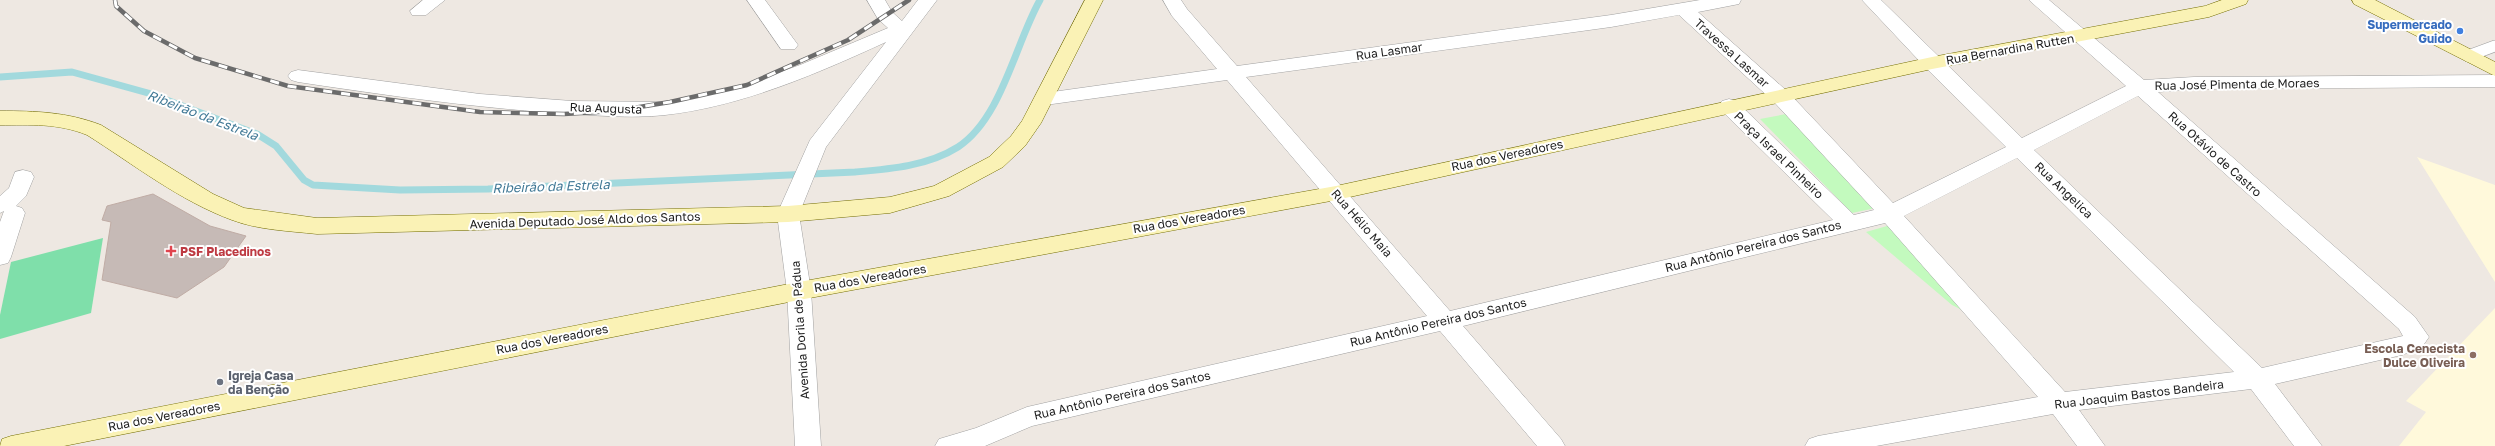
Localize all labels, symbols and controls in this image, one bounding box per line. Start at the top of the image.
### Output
street label: Travessa Lasmar [1691,15,1773,91]
place label: Supermercado Guido [2367,17,2452,46]
marker: Supermercado Guido [2455,26,2465,36]
street label: Rua Bernardina Rutten [1945,30,2075,68]
street label: Rua Lasmar [1355,39,1424,63]
street label: Rua José Pimenta de Moraes [2154,75,2320,93]
water label: Ribeirão da Estrela [145,87,261,144]
street label: Rua Augusta [569,99,643,117]
street label: Praça Israel Pinheiro [1731,108,1827,202]
street label: Rua Otávio de Castro [2165,108,2265,200]
street label: Rua dos Vereadores [1450,136,1564,174]
street label: Rua Angelica [2032,159,2096,221]
water label: Ribeirão da Estrela [492,176,611,196]
street label: Rua Hélio Maia [1328,186,1396,260]
street label: Rua dos Vereadores [1132,202,1246,236]
street label: Avenida Deputado José Aldo dos Santos [469,208,701,232]
street label: Rua Antônio Pereira dos Santos [1663,217,1843,275]
place label: PSF Placedinos [180,244,271,259]
marker: PSF Placedinos [165,245,177,257]
street label: Avenida Dorila de Pádua [788,260,812,400]
street label: Rua dos Vereadores [813,261,927,295]
street label: Rua Antônio Pereira dos Santos [1348,294,1528,350]
street label: Rua dos Vereadores [495,321,609,357]
place label: Escola Cenecista Dulce Oliveira [2364,341,2465,370]
marker: Escola Cenecista Dulce Oliveira [2468,350,2478,360]
street label: Rua Antônio Pereira dos Santos [1032,367,1212,423]
place label: Igreja Casa da Benção [228,368,293,397]
street label: Rua Joaquim Bastos Bandeira [2053,376,2225,412]
marker: Igreja Casa da Benção [215,377,225,387]
street label: Rua dos Vereadores [107,398,221,434]

